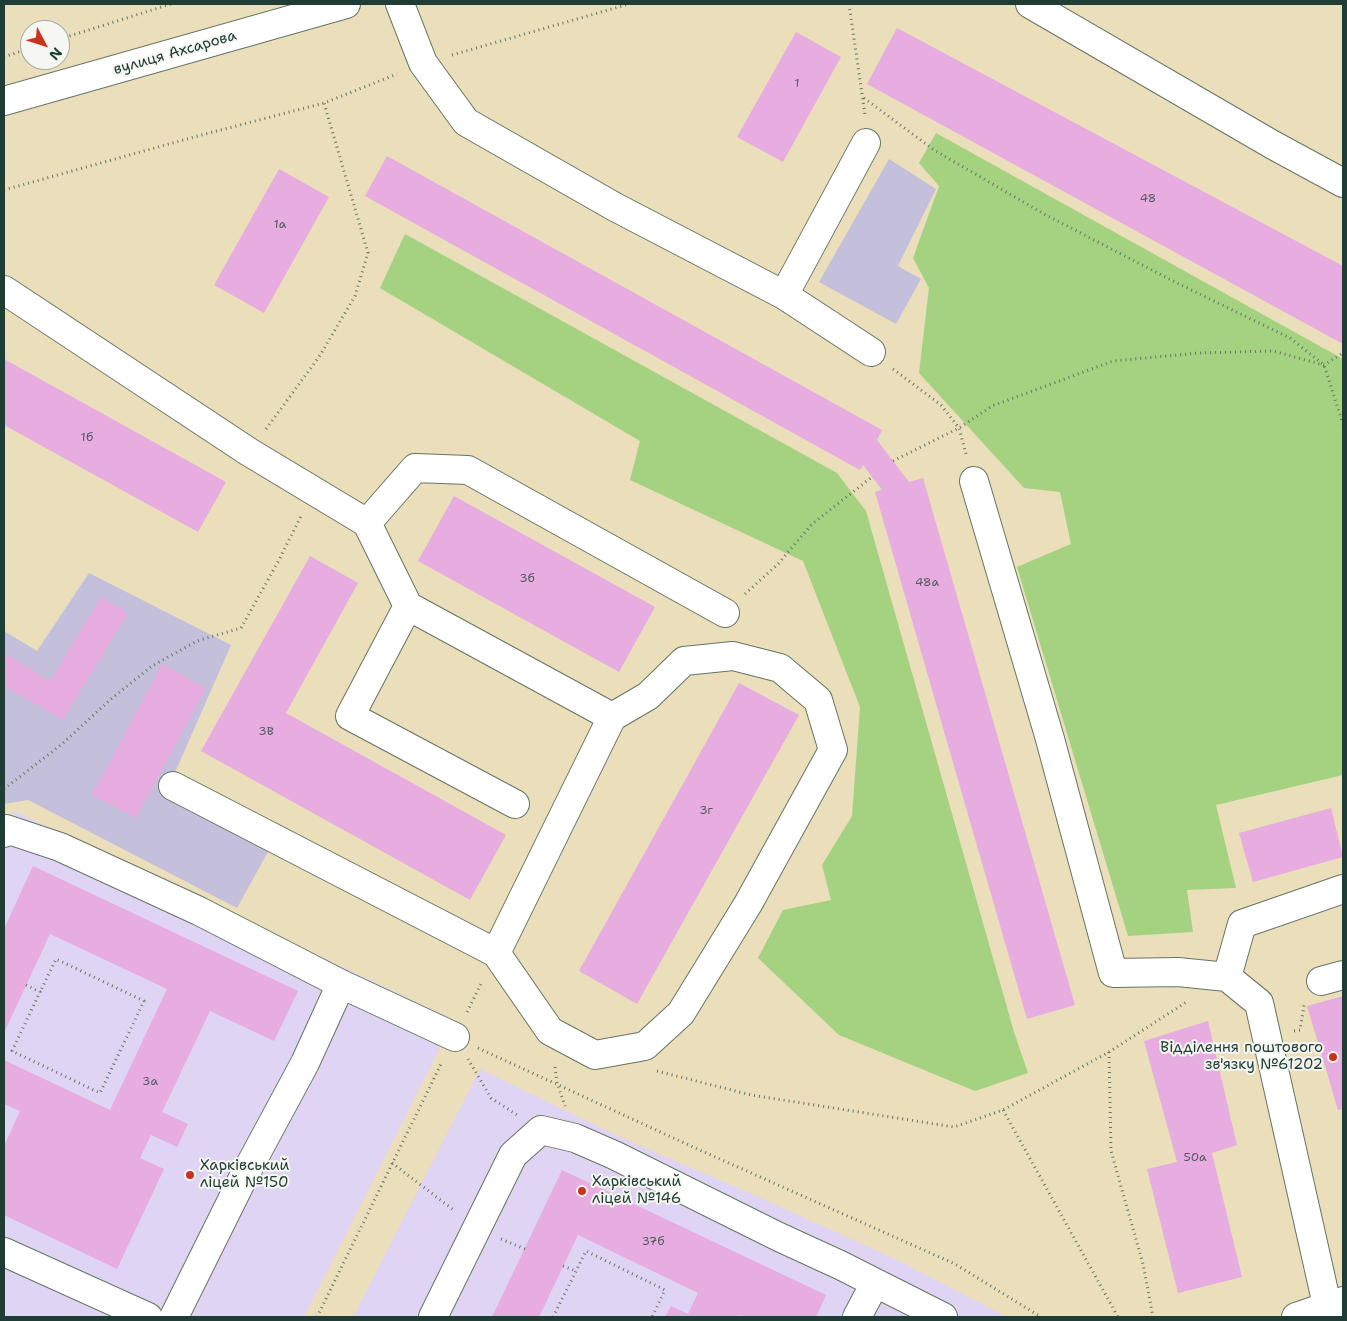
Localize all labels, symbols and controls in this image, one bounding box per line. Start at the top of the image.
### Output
north arrow [20,20,70,70]
street label: вулиця Ахсарова [111,27,239,79]
text: N [45,44,66,64]
house number: 1 [794,77,800,91]
house number: 48 [1140,192,1156,206]
house number: 1а [274,218,286,232]
house number: 1б [81,431,93,445]
house number: 3б [519,572,535,586]
house number: 48а [915,576,939,590]
house number: 3В [258,725,274,739]
house number: 3г [699,804,713,818]
place label: Відділення поштового зв'язку №61202 [1160,1039,1323,1074]
marker: Відділення поштового зв'язку №61202 [1327,1051,1339,1063]
house number: 3а [142,1075,158,1089]
house number: 50а [1183,1151,1207,1165]
place label: Харківський ліцей №150 [200,1157,289,1192]
marker: Харківський ліцей №150 [184,1169,196,1181]
place label: Харківський ліцей №146 [592,1173,681,1208]
marker: Харківський ліцей №146 [576,1185,588,1197]
house number: 37б [641,1235,665,1249]

